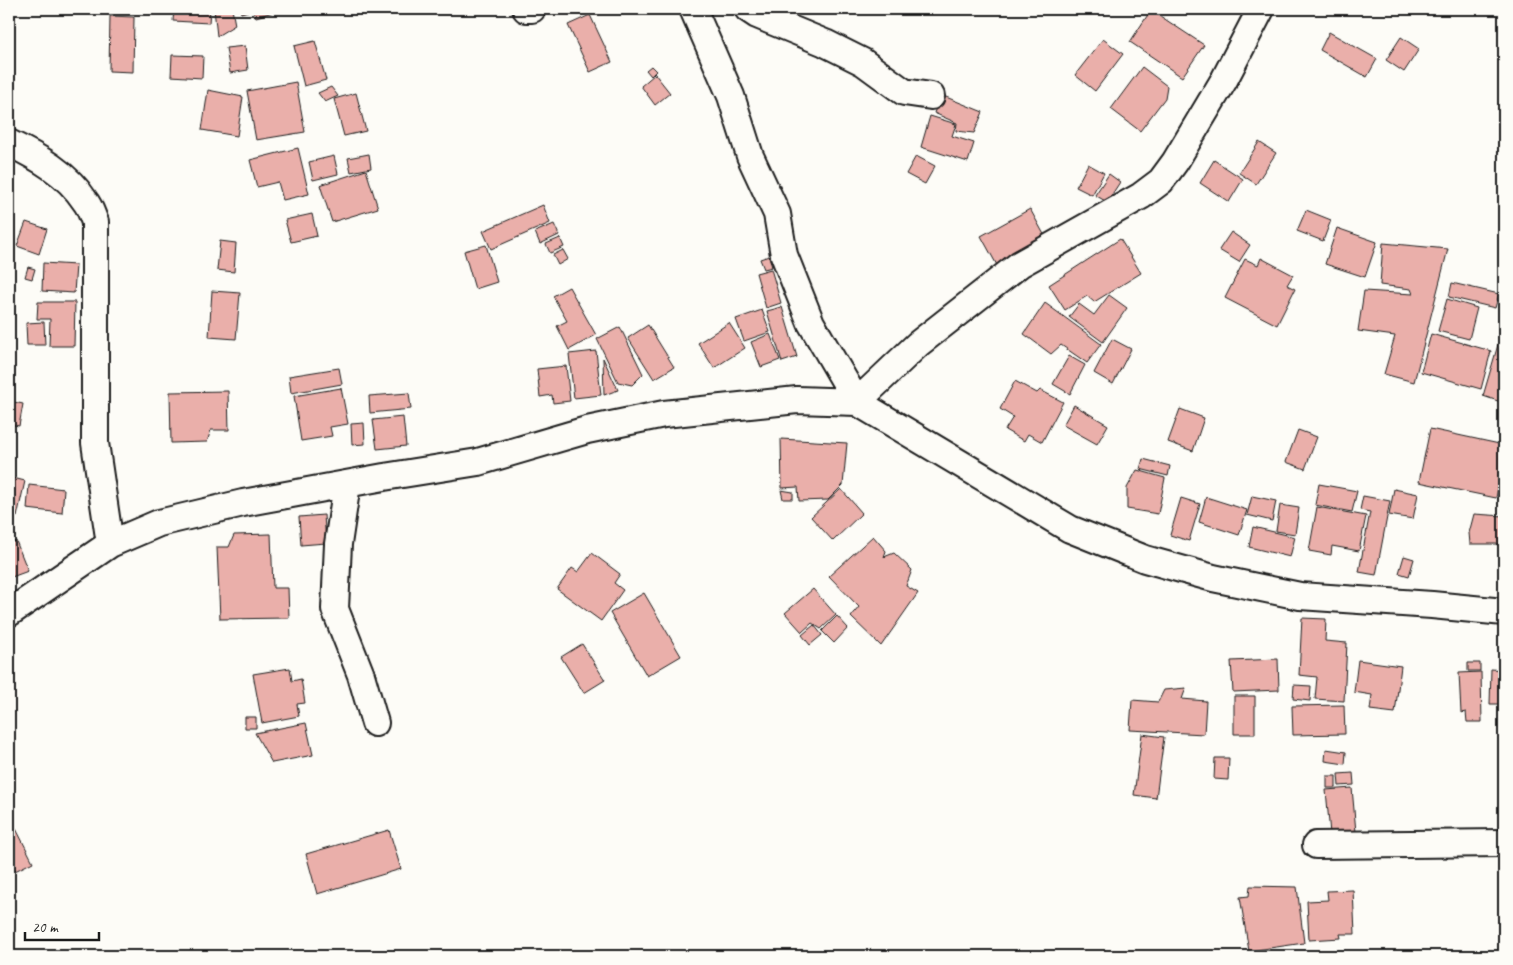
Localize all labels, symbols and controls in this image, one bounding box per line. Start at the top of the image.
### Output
scale bar [25,910,99,942]
text: 20 m [32,918,59,937]

